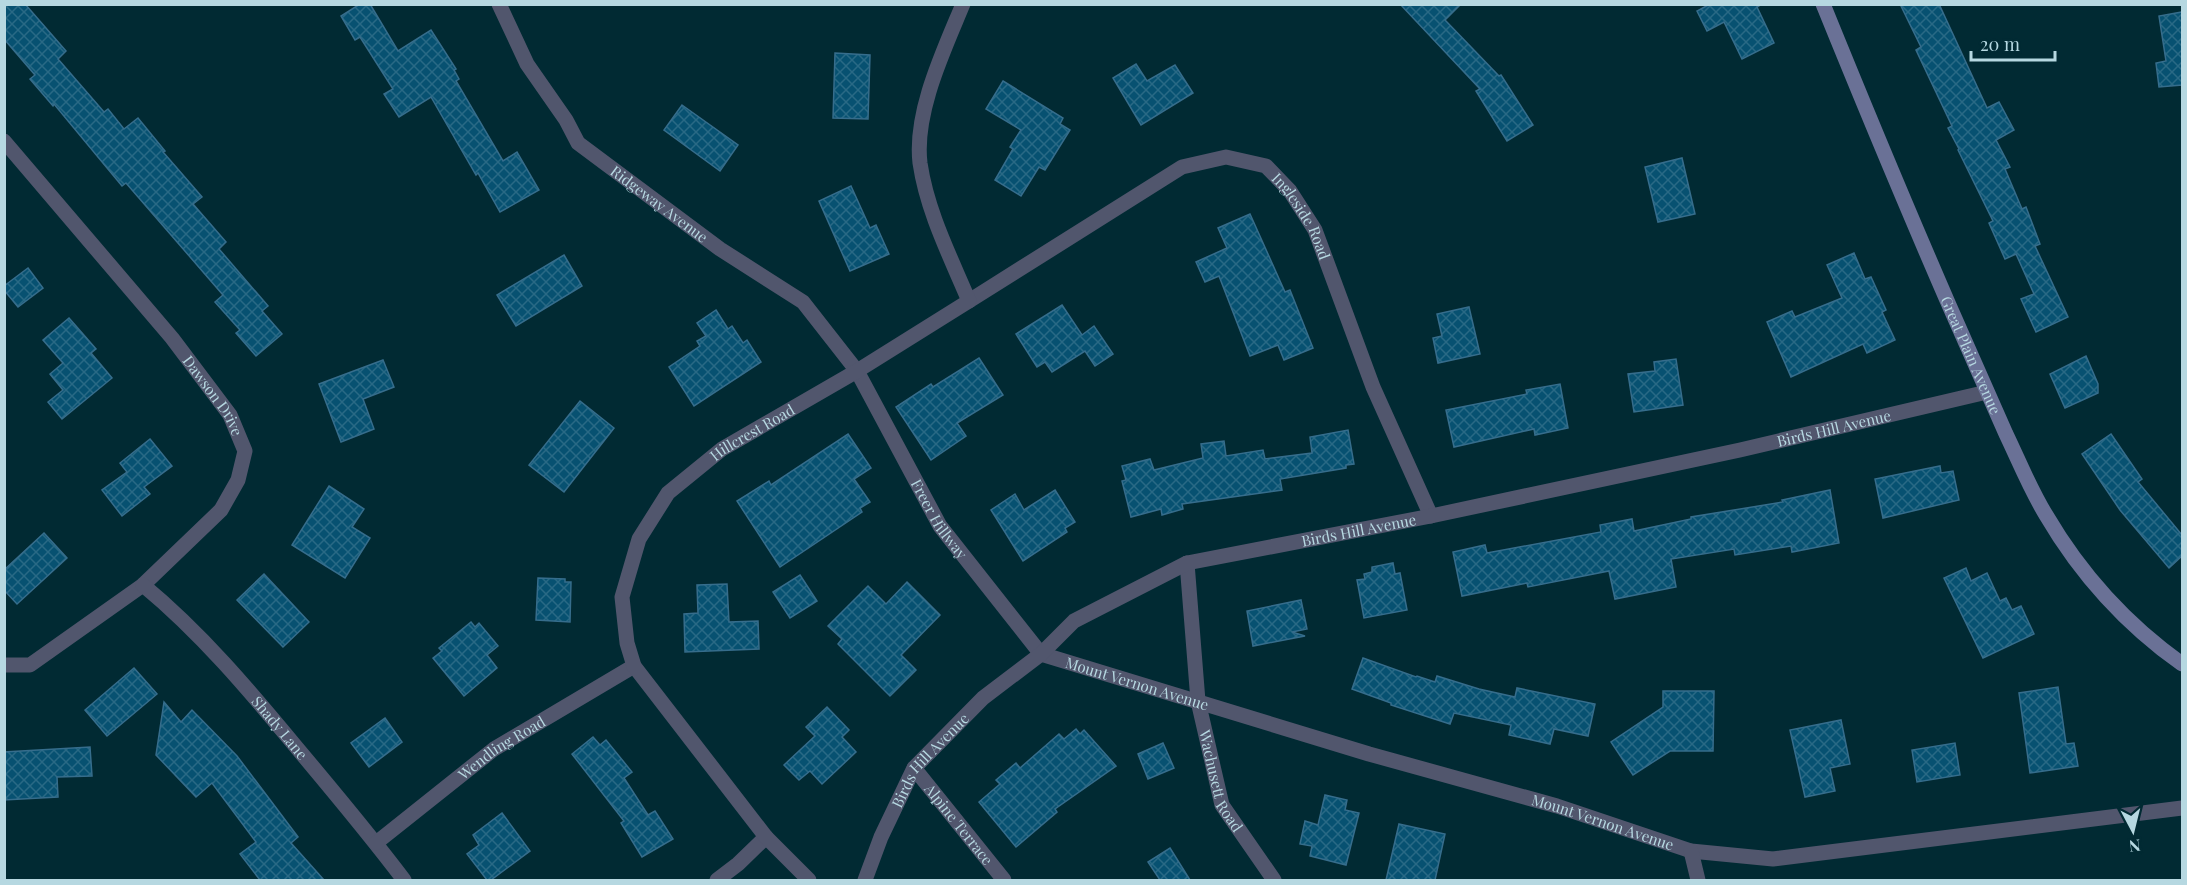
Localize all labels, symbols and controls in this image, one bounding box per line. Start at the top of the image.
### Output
scale bar [1971,24,2055,62]
text: 20 m [1980,32,2020,56]
street label: Ridgeway Avenue [607,161,712,247]
street label: Ingleside Road [1268,168,1335,263]
street label: Great Plain Avenue [1936,293,2006,417]
street label: Dawson Drive [178,351,248,439]
street label: Hillcrest Road [705,399,798,465]
street label: Birds Hill Avenue [1775,405,1893,451]
street label: Freer Hillway [907,475,972,563]
street label: Birds Hill Avenue [1300,509,1418,551]
street label: Mount Vernon Avenue [1063,652,1211,715]
street label: Shady Lane [248,692,312,764]
street label: Birds Hill Avenue [887,708,973,811]
street label: Wendling Road [453,711,549,785]
street label: Wachusett Road [1195,727,1248,836]
street label: Alpine Terrace [920,779,998,869]
street label: Mount Vernon Avenue [1529,789,1677,855]
north arrow [2103,801,2163,861]
text: N [2127,835,2142,858]

